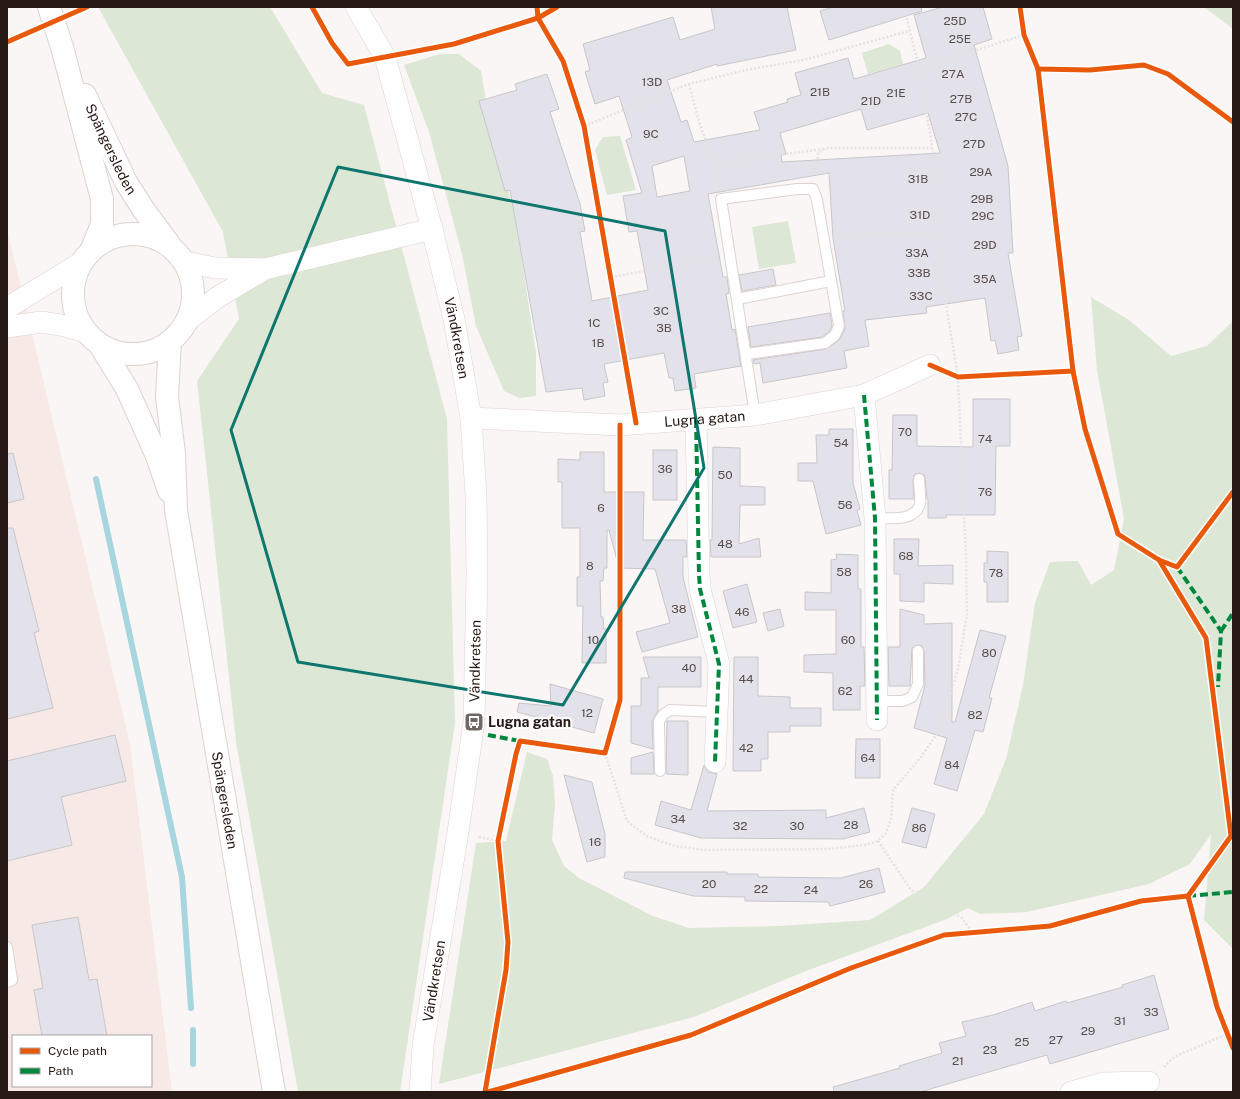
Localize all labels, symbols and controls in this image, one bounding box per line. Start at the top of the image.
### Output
house number: 25D [943,14,967,28]
house number: 25E [949,32,971,46]
house number: 27A [942,67,965,81]
house number: 13D [642,75,662,89]
house number: 21B [810,85,830,99]
house number: 21E [886,86,906,100]
house number: 27B [950,92,972,106]
house number: 21D [861,94,881,108]
street label: Spängersleden [82,101,140,197]
house number: 27C [955,110,977,124]
house number: 9C [643,127,659,141]
house number: 27D [963,137,985,151]
house number: 29A [969,165,993,179]
house number: 31B [908,172,928,186]
house number: 29B [971,192,993,206]
house number: 31D [910,208,930,222]
house number: 29C [972,209,994,223]
house number: 29D [974,238,996,252]
house number: 33A [905,246,929,260]
house number: 33B [907,266,931,280]
house number: 35A [973,272,997,286]
house number: 33C [909,289,933,303]
street label: Vändkretsen [441,296,472,380]
house number: 3C [653,304,669,318]
house number: 1C [587,316,601,330]
house number: 3B [656,321,672,335]
house number: 1B [592,336,604,350]
street label: Lugna gatan [663,408,746,430]
house number: 70 [898,425,912,439]
house number: 74 [978,432,993,446]
house number: 54 [833,436,849,450]
house number: 36 [658,462,672,476]
house number: 50 [717,468,733,482]
house number: 76 [978,485,992,499]
house number: 56 [837,498,853,512]
house number: 6 [597,501,605,515]
house number: 48 [717,537,733,551]
house number: 68 [898,549,914,563]
house number: 8 [586,559,594,573]
house number: 58 [836,565,852,579]
house number: 78 [989,566,1004,580]
house number: 38 [671,602,687,616]
house number: 46 [734,605,750,619]
street label: Vändkretsen [466,620,484,702]
house number: 10 [587,633,599,647]
house number: 60 [841,633,855,647]
house number: 80 [981,646,997,660]
house number: 40 [682,661,696,675]
house number: 44 [738,672,754,686]
house number: 62 [838,684,852,698]
house number: 12 [581,706,593,720]
house number: 82 [968,708,982,722]
bus stop icon: Lugna gatan [463,711,485,733]
place label: Lugna gatan [488,714,571,730]
house number: 42 [739,741,753,755]
street label: Spängersleden [209,750,241,850]
house number: 64 [861,751,876,765]
house number: 84 [944,758,960,772]
house number: 34 [670,812,686,826]
house number: 28 [844,818,859,832]
house number: 32 [733,819,747,833]
house number: 30 [790,819,804,833]
house number: 86 [911,821,927,835]
house number: 16 [589,835,601,849]
house number: 20 [702,877,716,891]
house number: 26 [859,877,873,891]
house number: 22 [754,882,768,896]
house number: 24 [804,883,819,897]
street label: Vändkretsen [420,939,448,1023]
house number: 33 [1143,1005,1159,1019]
house number: 31 [1114,1014,1126,1028]
house number: 29 [1081,1024,1095,1038]
house number: 27 [1049,1033,1063,1047]
legend [12,1035,152,1087]
house number: 25 [1015,1035,1030,1049]
house number: 23 [983,1043,997,1057]
text: Cycle path [48,1044,107,1058]
house number: 21 [952,1054,964,1068]
text: Path [48,1064,74,1078]

